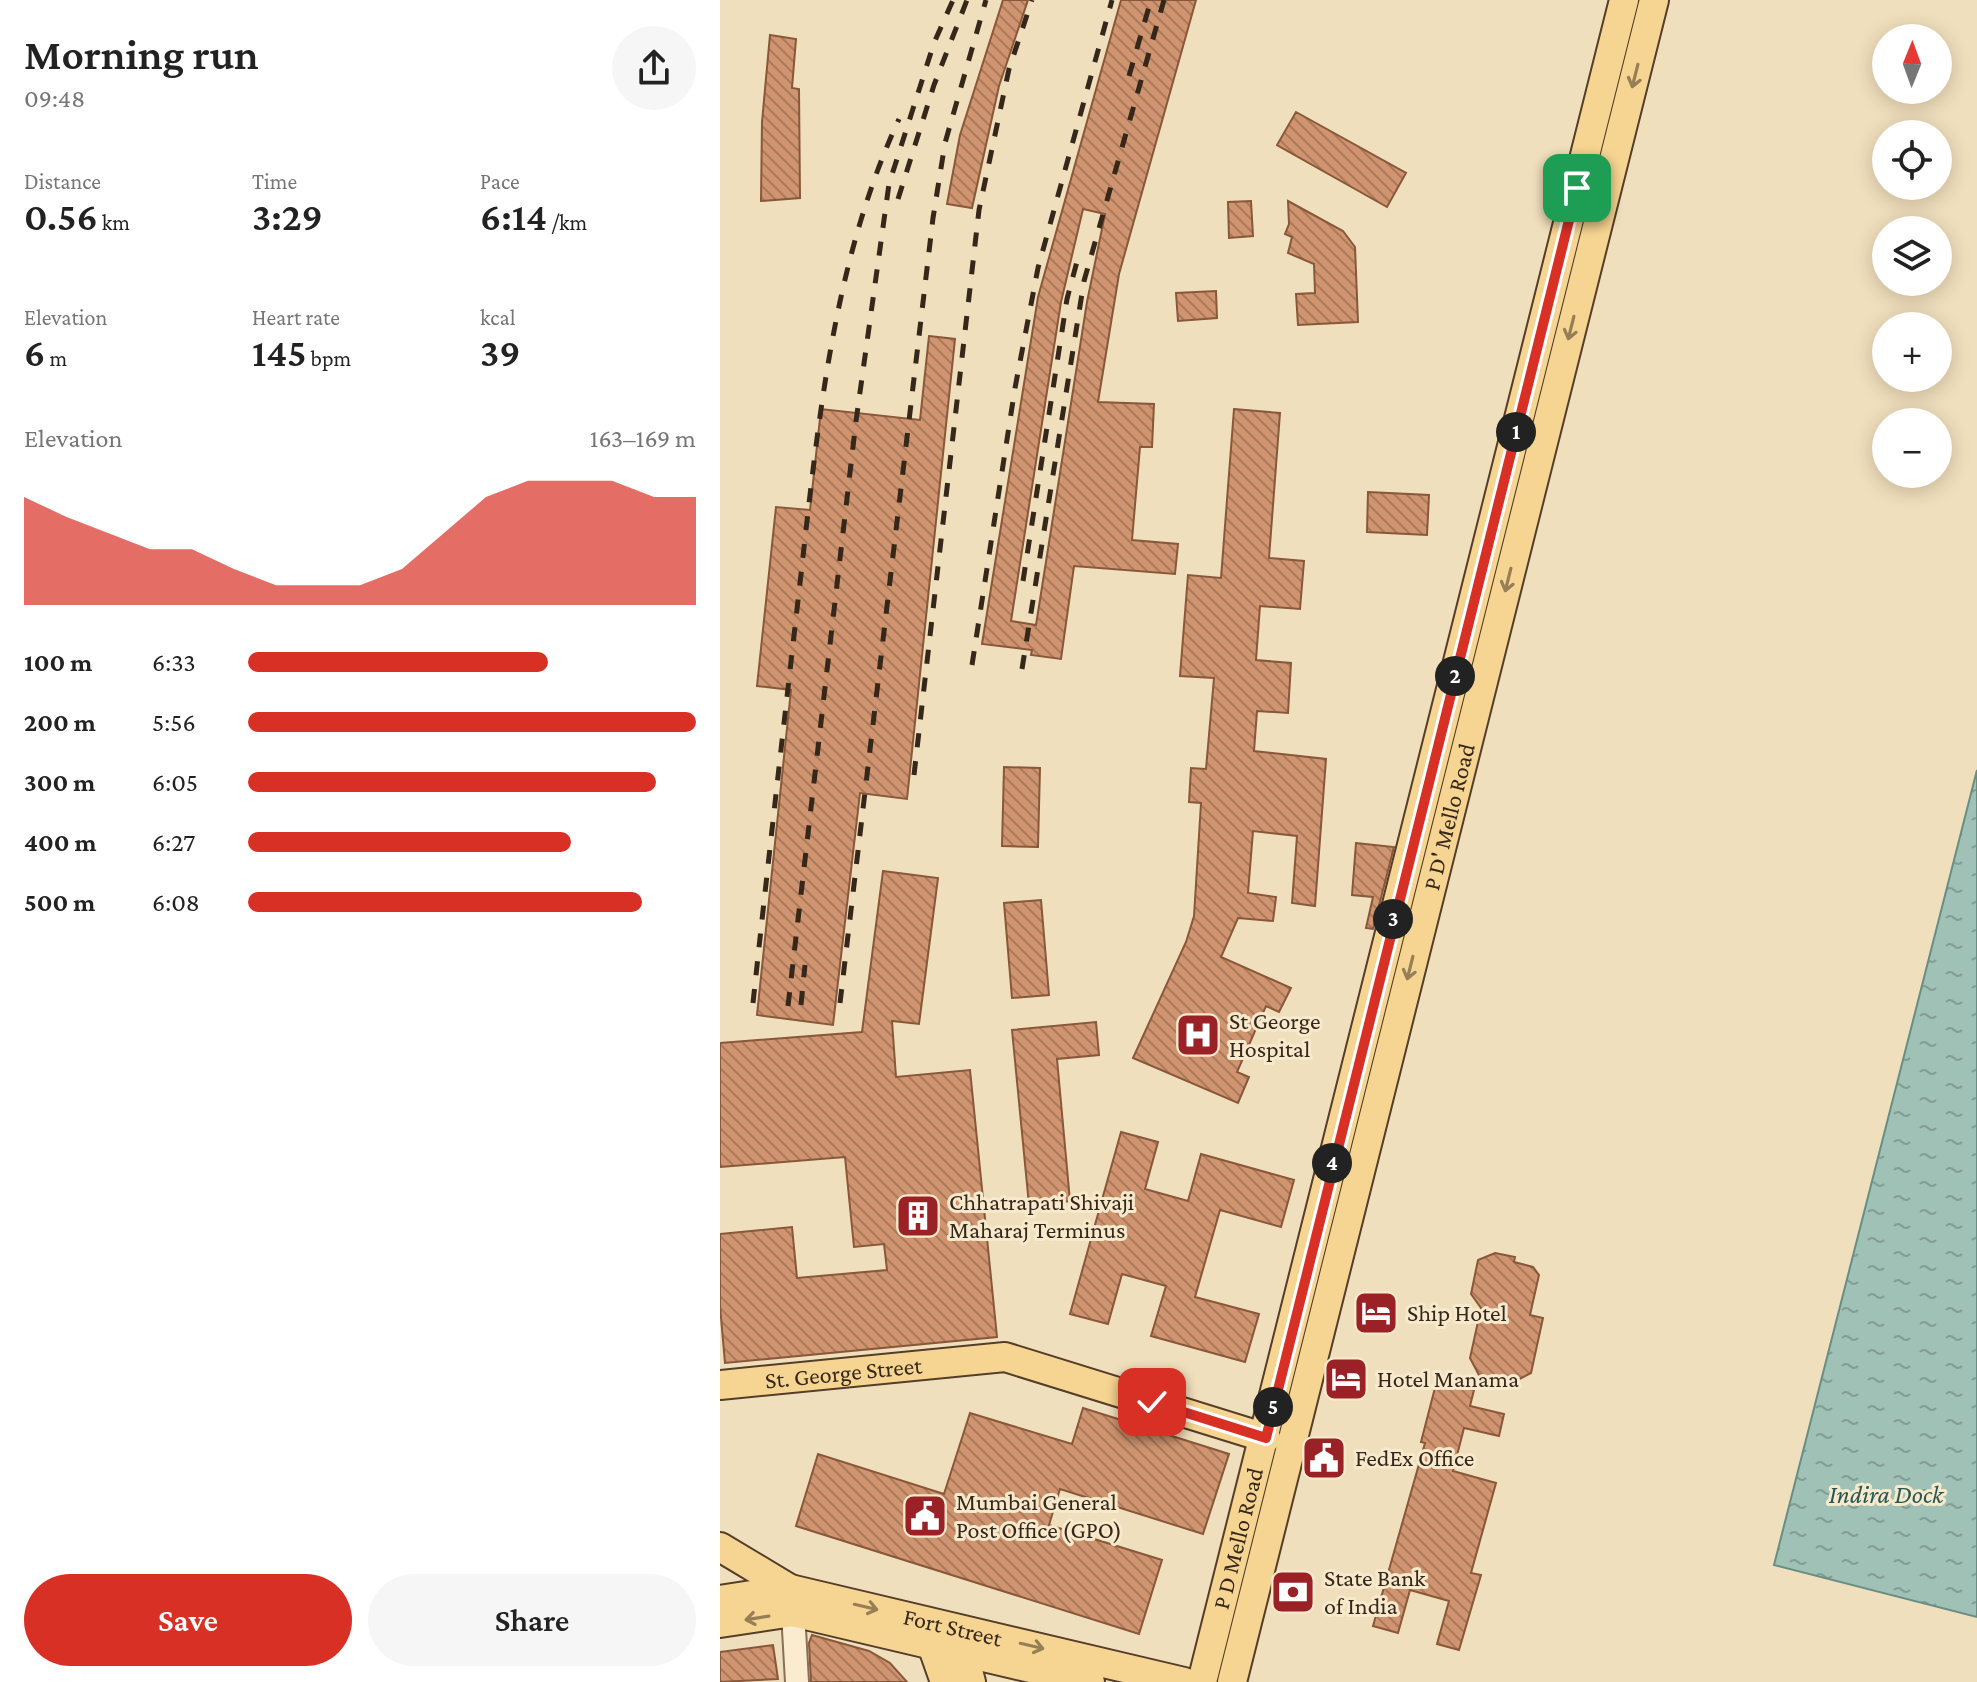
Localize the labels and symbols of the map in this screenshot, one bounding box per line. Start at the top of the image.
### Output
north arrow [1872,24,1952,104]
one-way arrow [1626,62,1641,88]
pin [1543,154,1611,222]
one-way arrow [1563,314,1578,340]
pin: 1 [1496,412,1536,452]
one-way arrow [1499,567,1514,592]
pin: 2 [1435,656,1475,696]
street label: P D' Mello Road [1417,740,1480,893]
pin: 3 [1373,899,1413,939]
one-way arrow [1402,954,1417,980]
place label: St George Hospital [1229,1007,1320,1062]
hospital icon: St George Hospital [1174,1011,1222,1059]
pin: 4 [1312,1143,1352,1183]
place label: Chhatrapati Shivaji Maharaj Terminus [949,1188,1134,1243]
building icon: Chhatrapati Shivaji Maharaj Terminus [894,1192,942,1240]
hotel icon: Ship Hotel [1352,1289,1400,1337]
place label: Ship Hotel [1407,1299,1507,1326]
street label: St. George Street [764,1351,924,1394]
hotel icon: Hotel Manama [1322,1355,1370,1403]
place label: Hotel Manama [1377,1365,1519,1392]
pin [1118,1368,1186,1436]
pin: 5 [1253,1387,1293,1427]
public building icon: FedEx Office [1300,1434,1348,1482]
place label: FedEx Office [1355,1444,1474,1471]
street label: P D Mello Road [1207,1464,1268,1612]
water label: Indira Dock [1829,1480,1945,1509]
place label: Mumbai General Post Office (GPO) [956,1488,1122,1544]
public building icon: Mumbai General Post Office (GPO) [901,1492,949,1540]
place label: State Bank of India [1324,1564,1426,1619]
bank icon: State Bank of India [1269,1568,1317,1616]
one-way arrow [852,1600,878,1615]
street label: Fort Street [901,1602,1006,1652]
one-way arrow [745,1611,771,1626]
one-way arrow [1019,1640,1045,1655]

